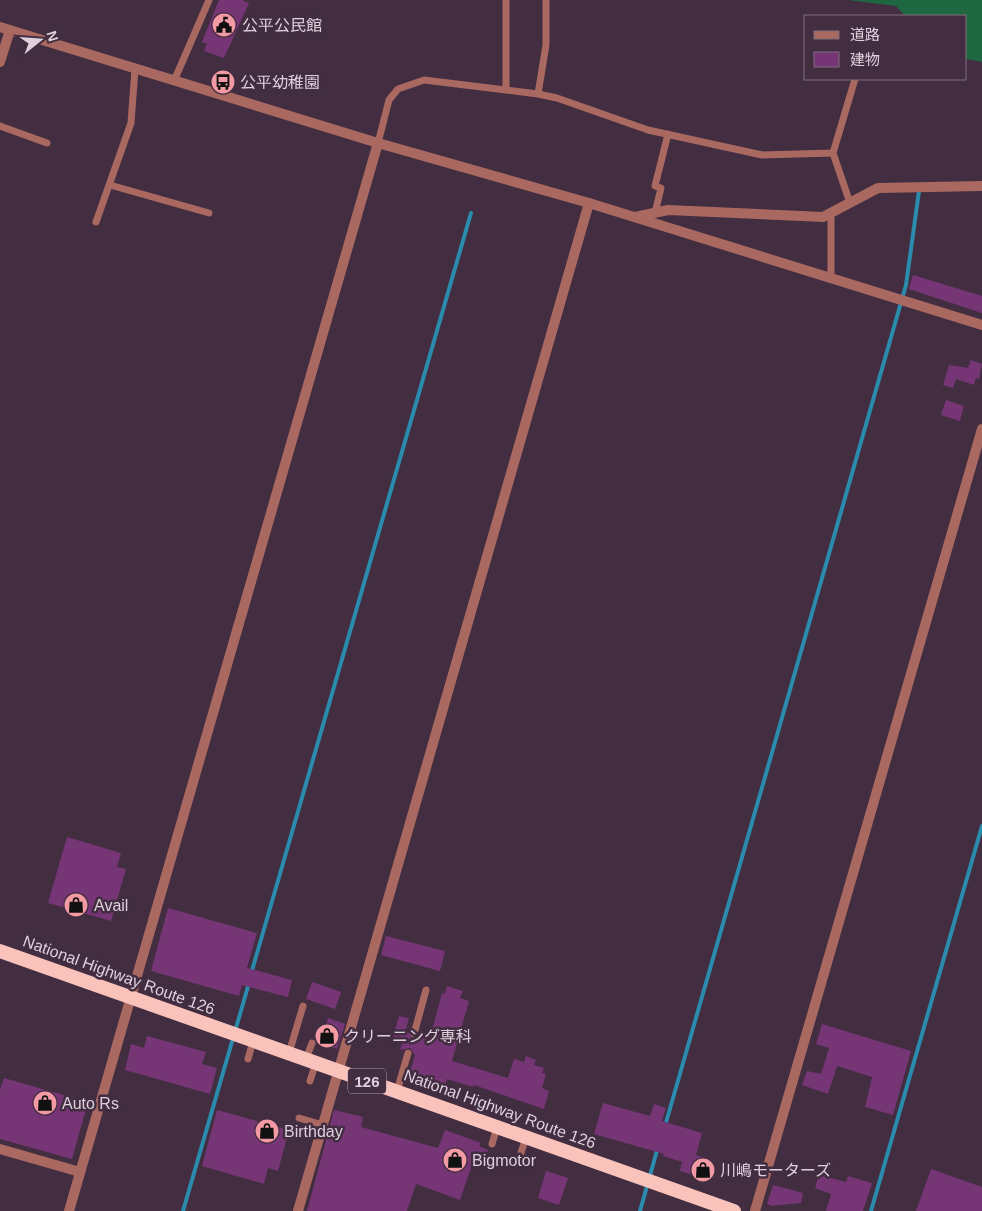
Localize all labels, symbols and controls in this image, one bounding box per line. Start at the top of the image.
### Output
public building icon: 公平公民館 [211,12,237,38]
north arrow [15,15,65,65]
legend [804,15,967,80]
place label: 公平公民館 [242,17,322,34]
text: 道路 [850,26,880,43]
text: N [43,29,62,43]
text: 建物 [850,51,880,68]
bus stop icon: 公平幼稚園 [210,69,236,95]
place label: 公平幼稚園 [240,74,320,91]
shop icon: Avail [63,892,89,918]
place label: Avail [94,897,128,914]
street label: National Highway Route 126 [21,932,217,1018]
shop icon: クリーニング専科 [314,1023,340,1049]
place label: クリーニング専科 [344,1028,472,1045]
street label: National Highway Route 126 [402,1066,598,1152]
road number: 126 [348,1068,386,1094]
shop icon: Auto Rs [32,1090,58,1116]
place label: Auto Rs [62,1095,119,1112]
shop icon: Birthday [254,1118,280,1144]
place label: Birthday [284,1123,343,1140]
shop icon: Bigmotor [442,1147,468,1173]
place label: Bigmotor [472,1152,537,1169]
shop icon: 川嶋モーターズ [690,1157,716,1183]
place label: 川嶋モーターズ [720,1162,831,1179]

